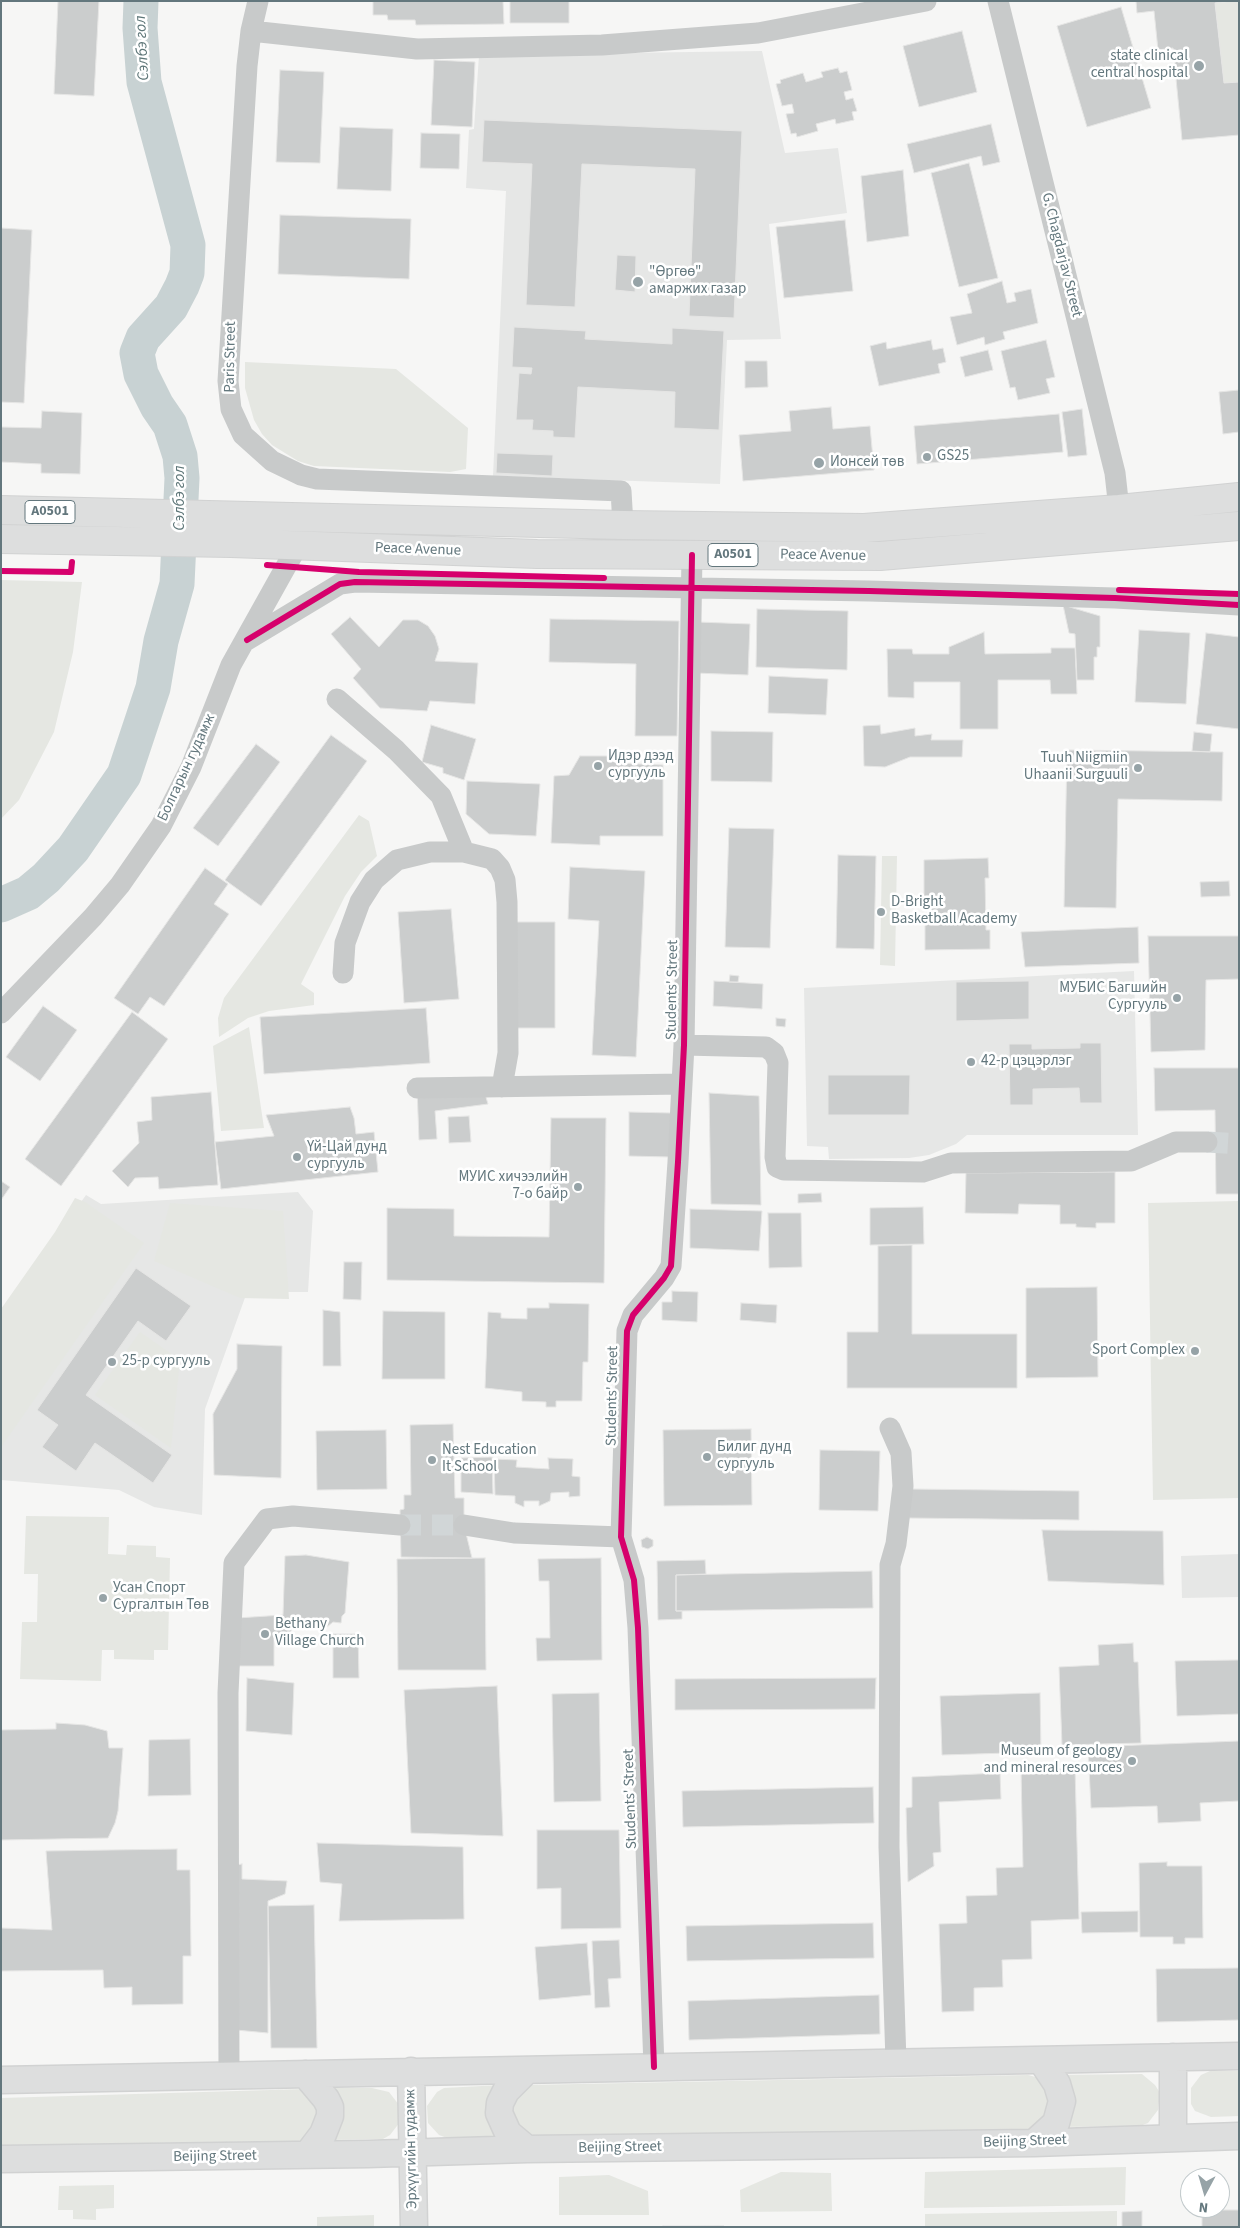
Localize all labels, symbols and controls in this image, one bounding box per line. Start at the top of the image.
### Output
water label: Сэлбэ гол [132,15,154,81]
place label: state clinical central hospital [1091,48,1188,83]
marker: state clinical central hospital [1192,59,1206,73]
street label: G. Chagdarjav Street [1037,191,1085,319]
place label: "Өргөө" амаржих газар [649,264,746,299]
marker: "Өргөө" амаржих газар [631,275,645,289]
street label: Paris Street [221,321,241,393]
place label: GS25 [937,448,969,466]
marker: GS25 [921,451,933,463]
place label: Ионсей төв [830,454,904,472]
marker: Ионсей төв [812,456,826,470]
water label: Сэлбэ гол [170,465,190,531]
road number: A0501 [25,501,75,524]
street label: Peace Avenue [375,540,461,560]
road number: A0501 [708,544,758,566]
street label: Peace Avenue [780,546,866,566]
street label: Болгарын гудамж [154,712,220,824]
place label: Идэр дээд сургууль [608,748,673,783]
place label: Tuuh Niigmiin Uhaanii Surguuli [1024,750,1128,785]
marker: Идэр дээд сургууль [592,760,604,772]
marker: Tuuh Niigmiin Uhaanii Surguuli [1132,762,1144,774]
place label: D-Bright Basketball Academy [891,894,1017,929]
marker: D-Bright Basketball Academy [875,906,887,918]
street label: Students' Street [663,940,683,1040]
place label: МУБИС Багшийн Сургууль [1059,980,1167,1015]
marker: МУБИС Багшийн Сургууль [1171,992,1183,1004]
place label: 42-р цэцэрлэг [981,1053,1072,1071]
marker: 42-р цэцэрлэг [965,1056,977,1068]
place label: Үй-Цай дунд сургууль [307,1139,387,1174]
marker: Үй-Цай дунд сургууль [291,1151,303,1163]
place label: МУИС хичээлийн 7-о байр [458,1169,568,1204]
marker: МУИС хичээлийн 7-о байр [572,1181,584,1193]
place label: Sport Complex [1092,1342,1185,1360]
marker: Sport Complex [1189,1345,1201,1357]
street label: Students' Street [603,1346,623,1446]
place label: 25-р сургууль [122,1353,210,1371]
marker: 25-р сургууль [106,1356,118,1368]
place label: Билиг дунд сургууль [717,1439,791,1474]
place label: Nest Education It School [442,1442,537,1477]
marker: Билиг дунд сургууль [701,1451,713,1463]
marker: Nest Education It School [426,1454,438,1466]
place label: Усан Спорт Сургалтын Төв [113,1580,209,1615]
marker: Усан Спорт Сургалтын Төв [97,1592,109,1604]
place label: Bethany Village Church [275,1616,364,1651]
marker: Bethany Village Church [259,1628,271,1640]
place label: Museum of geology and mineral resources [984,1743,1122,1778]
street label: Students' Street [620,1749,642,1849]
marker: Museum of geology and mineral resources [1126,1755,1138,1767]
street label: Эрхүүгийн гудамж [402,2089,422,2209]
street label: Beijing Street [983,2132,1067,2152]
street label: Beijing Street [578,2138,662,2158]
street label: Beijing Street [173,2147,257,2167]
north arrow [1180,2168,1230,2218]
text: N [1198,2196,1209,2217]

